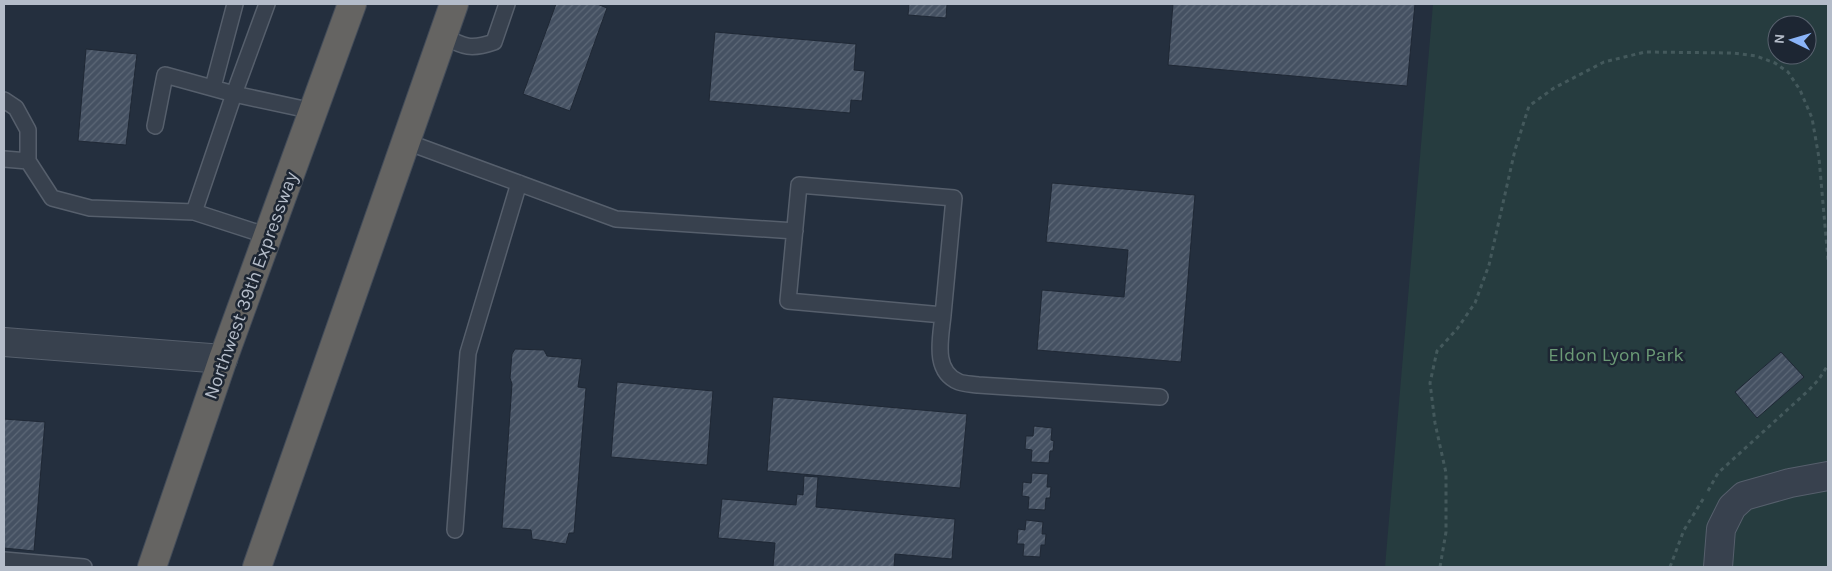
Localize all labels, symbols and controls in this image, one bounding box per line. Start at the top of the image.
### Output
north arrow [1767,15,1817,65]
text: N [1771,33,1788,45]
street label: Northwest 39th Expressway [199,168,302,402]
park label: Eldon Lyon Park [1548,344,1684,366]

